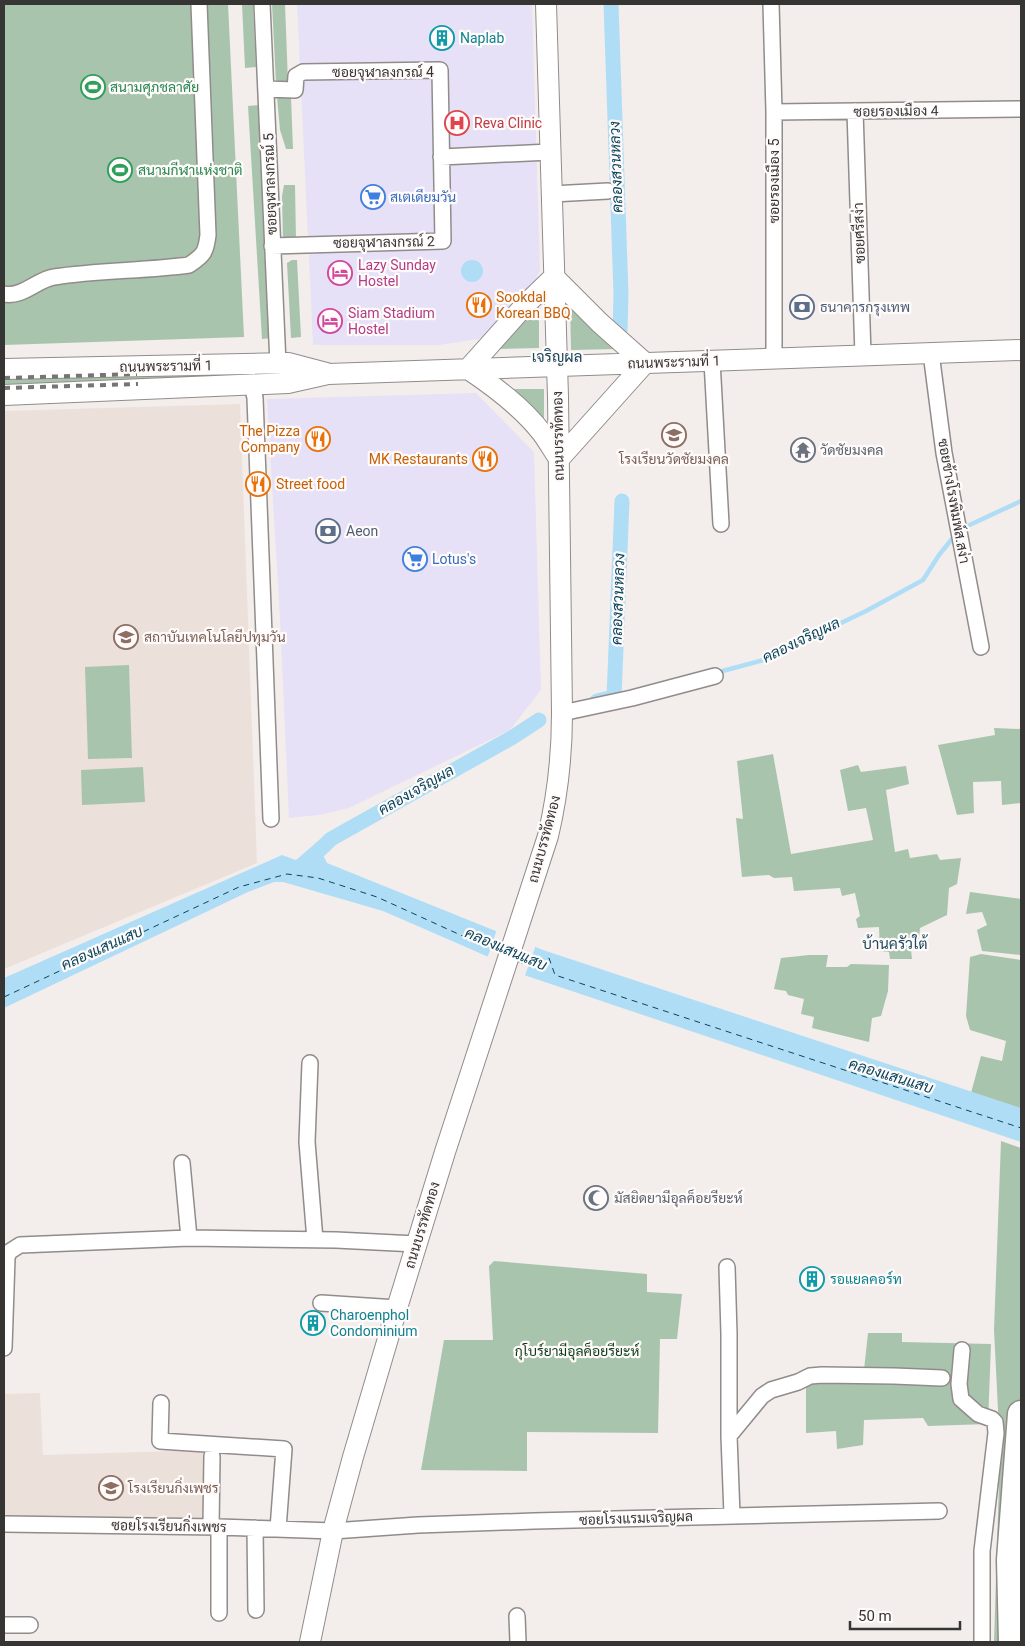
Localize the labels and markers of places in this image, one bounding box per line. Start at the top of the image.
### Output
building icon: Naplab [429,25,455,51]
place label: Naplab [460,30,504,46]
sports icon: สนามศุภชลาศัย [80,74,106,100]
place label: สนามศุภชลาศัย [110,79,199,97]
hospital icon: Reva Clinic [444,110,470,136]
place label: Reva Clinic [474,115,542,131]
sports icon: สนามกีฬาแห่งชาติ [107,157,133,183]
place label: สนามกีฬาแห่งชาติ [138,161,243,178]
supermarket icon: สเตเดียมวัน [360,184,386,210]
place label: สเตเดียมวัน [390,188,456,205]
place label: Lazy Sunday Hostel [358,257,436,289]
hotel icon: Lazy Sunday Hostel [327,260,353,286]
place label: Sookdal Korean BBQ [496,289,571,321]
restaurant icon: Sookdal Korean BBQ [466,292,492,318]
bank icon: ธนาคารกรุงเทพ [789,294,815,320]
place label: ธนาคารกรุงเทพ [820,299,910,317]
place label: Siam Stadium Hostel [348,305,435,337]
hotel icon: Siam Stadium Hostel [317,308,343,334]
school or university icon: โรงเรียนวัดชัยมงคล [661,422,687,448]
place label: The Pizza Company [239,423,300,455]
restaurant icon: The Pizza Company [305,426,331,452]
temple icon: วัดชัยมงคล [790,437,816,463]
place label: วัดชัยมงคล [820,442,883,458]
restaurant icon: MK Restaurants [472,446,498,472]
place label: โรงเรียนวัดชัยมงคล [618,450,729,467]
place label: MK Restaurants [369,451,468,467]
restaurant icon: Street food [245,471,271,497]
place label: Street food [276,476,345,492]
bank icon: Aeon [315,518,341,544]
place label: Aeon [346,523,378,539]
supermarket icon: Lotus's [402,546,428,572]
place label: Lotus's [432,551,476,567]
school or university icon: สถาบันเทคโนโลยีปทุมวัน [113,624,139,650]
place label: สถาบันเทคโนโลยีปทุมวัน [144,628,286,647]
mosque icon: มัสยิดยามีอุลค็อยรียะห์ [583,1185,609,1211]
place label: มัสยิดยามีอุลค็อยรียะห์ [614,1189,743,1208]
building icon: รอแยลคอร์ท [799,1266,825,1292]
place label: รอแยลคอร์ท [830,1270,902,1287]
place label: Charoenphol Condominium [330,1307,418,1339]
building icon: Charoenphol Condominium [300,1310,326,1336]
school or university icon: โรงเรียนกิ่งเพชร [98,1475,124,1501]
place label: โรงเรียนกิ่งเพชร [127,1477,219,1496]

